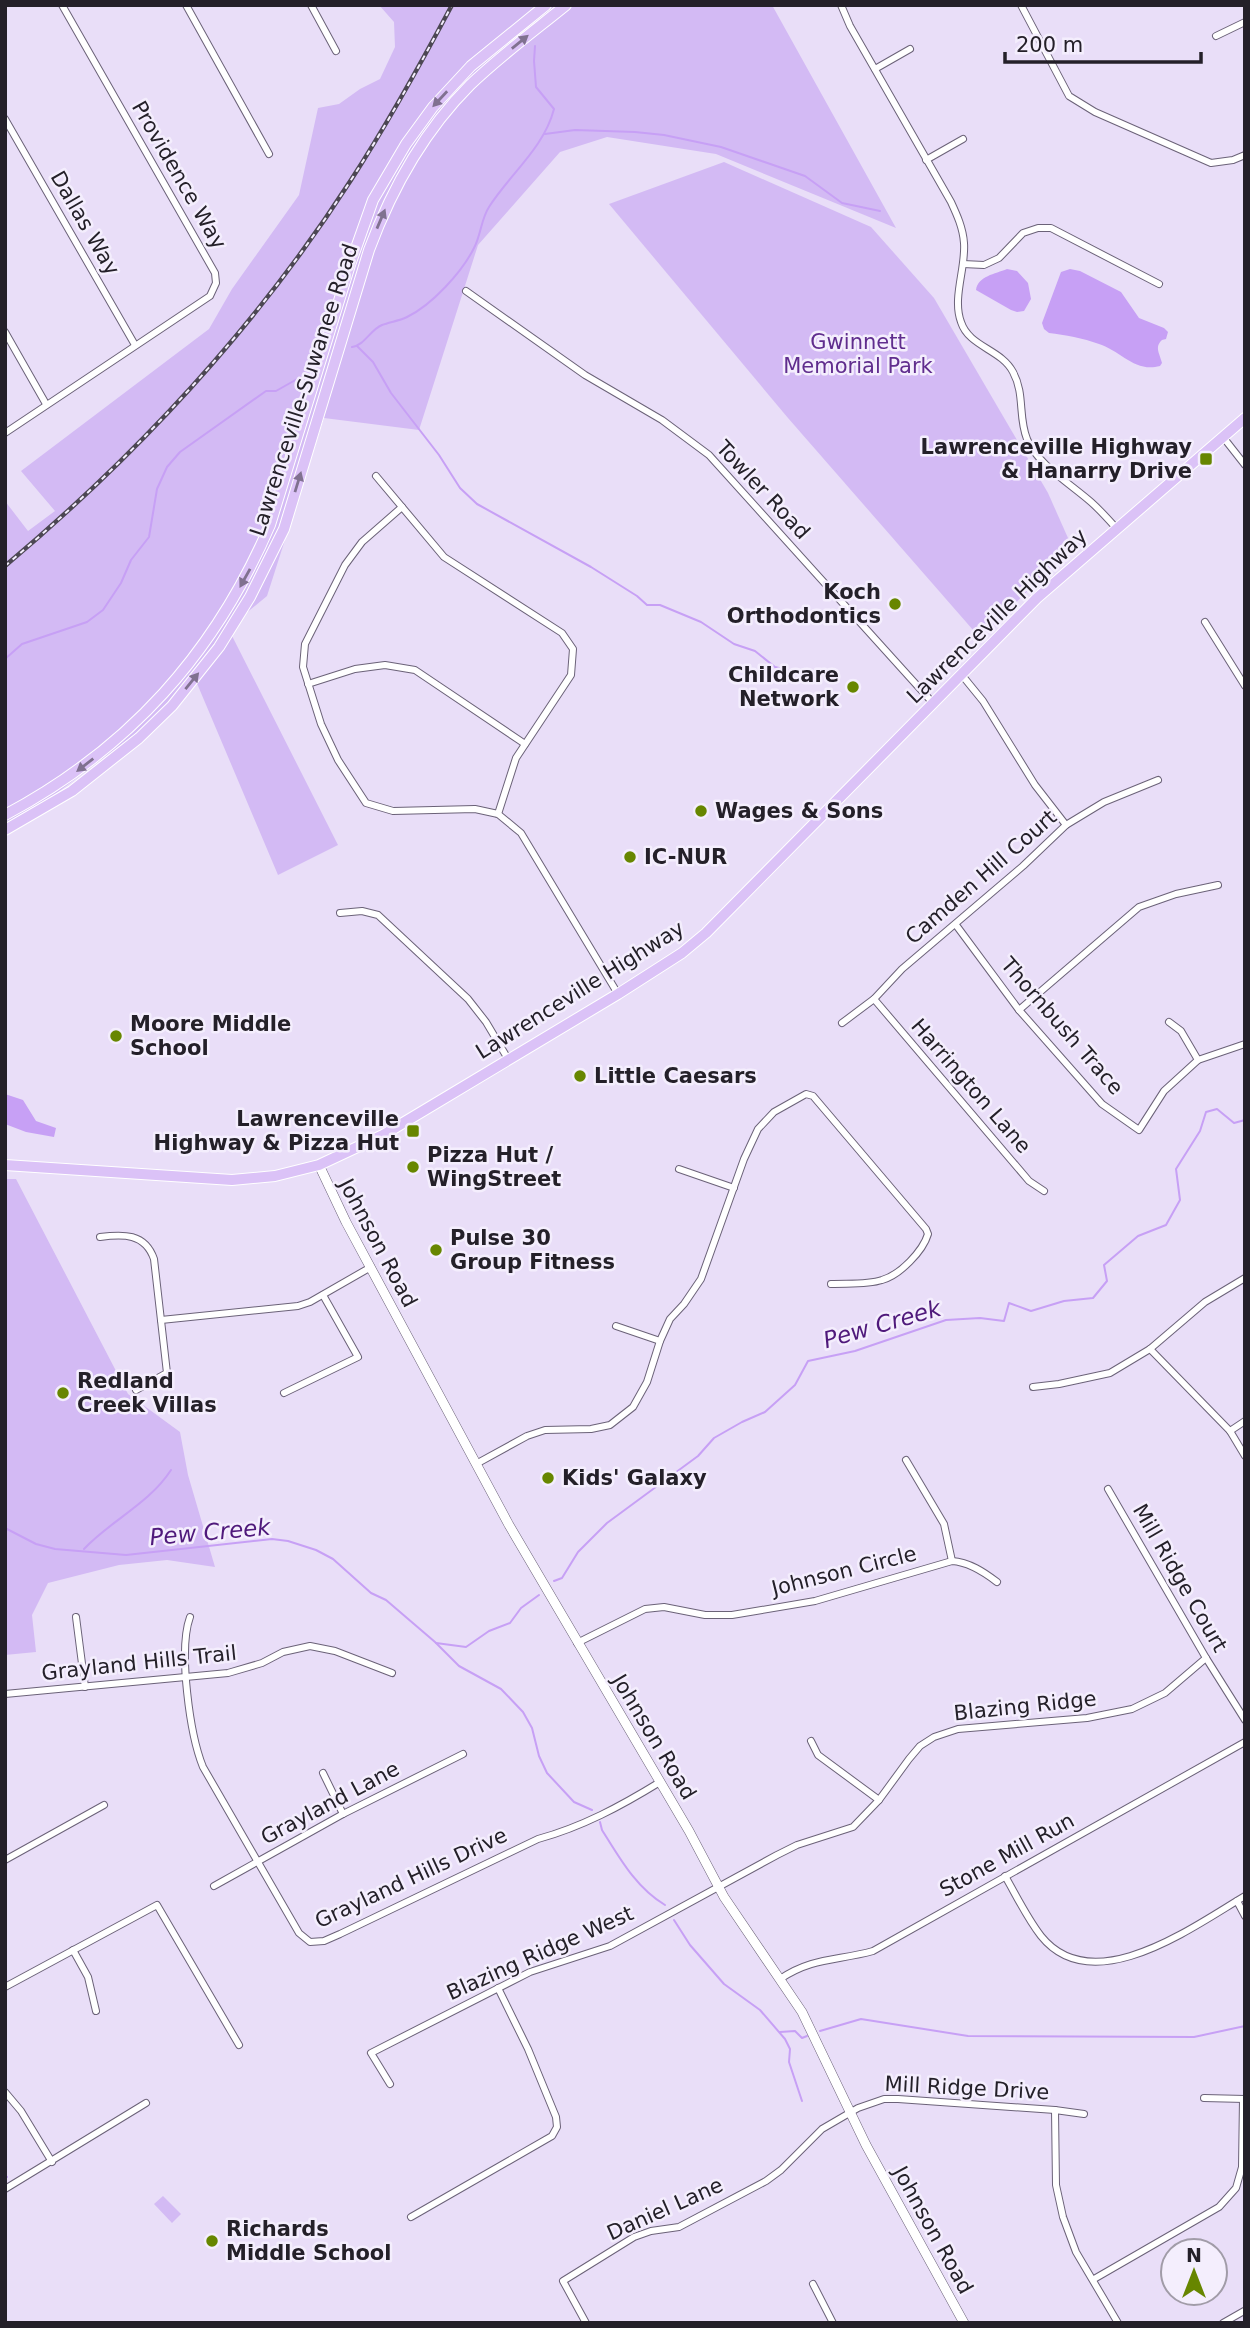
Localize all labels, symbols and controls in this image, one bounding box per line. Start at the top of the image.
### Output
scale bar [1005,21,1201,65]
text: 200 m [1016,33,1083,57]
one-way arrow [512,35,529,50]
one-way arrow [433,90,449,107]
street label: Providence Way [127,97,231,253]
street label: Dallas Way [46,167,124,279]
one-way arrow [376,208,387,229]
street label: Lawrenceville-Suwanee Road [245,241,363,539]
park label: Gwinnett Memorial Park [783,330,934,378]
street label: Towler Road [711,435,815,544]
place label: Lawrenceville Highway & Hanarry Drive [921,435,1192,483]
marker: Lawrenceville Highway & Hanarry Drive [1198,451,1214,467]
one-way arrow [293,472,304,493]
street label: Lawrenceville Highway [902,524,1092,708]
one-way arrow [239,569,251,588]
place label: Koch Orthodontics [727,580,881,628]
marker: Koch Orthodontics [887,596,903,612]
place label: Childcare Network [728,663,840,711]
one-way arrow [184,673,199,690]
marker: Childcare Network [845,679,861,695]
one-way arrow [76,758,94,772]
place label: Wages & Sons [715,799,883,823]
marker: Wages & Sons [693,803,709,819]
street label: Camden Hill Court [901,805,1061,949]
place label: IC-NUR [644,845,727,869]
marker: IC-NUR [622,849,638,865]
street label: Lawrenceville Highway [472,916,688,1064]
street label: Thornbush Trace [995,952,1128,1099]
place label: Moore Middle School [130,1012,291,1060]
street label: Harrington Lane [906,1014,1036,1158]
marker: Moore Middle School [108,1028,124,1044]
place label: Little Caesars [594,1064,757,1088]
marker: Little Caesars [572,1068,588,1084]
place label: Lawrenceville Highway & Pizza Hut [154,1107,399,1155]
marker: Lawrenceville Highway & Pizza Hut [405,1123,421,1139]
place label: Pizza Hut / WingStreet [427,1143,561,1191]
marker: Pizza Hut / WingStreet [405,1159,421,1175]
street label: Johnson Road [333,1173,422,1311]
place label: Pulse 30 Group Fitness [450,1226,615,1274]
marker: Pulse 30 Group Fitness [428,1242,444,1258]
water label: Pew Creek [820,1294,945,1353]
place label: Redland Creek Villas [77,1369,217,1417]
marker: Redland Creek Villas [55,1385,71,1401]
place label: Kids' Galaxy [562,1466,707,1490]
marker: Kids' Galaxy [540,1470,556,1486]
street label: Mill Ridge Court [1128,1500,1232,1656]
water label: Pew Creek [148,1514,273,1550]
street label: Johnson Circle [767,1541,919,1601]
street label: Grayland Hills Trail [40,1641,238,1685]
street label: Johnson Road [606,1668,701,1804]
street label: Blazing Ridge [952,1687,1098,1725]
street label: Grayland Lane [257,1756,403,1850]
street label: Stone Mill Run [936,1808,1078,1902]
street label: Grayland Hills Drive [311,1823,511,1933]
street label: Blazing Ridge West [443,1901,637,2005]
street label: Mill Ridge Drive [884,2072,1050,2104]
street label: Johnson Road [887,2160,978,2298]
street label: Daniel Lane [603,2173,727,2245]
place label: Richards Middle School [226,2217,392,2265]
marker: Richards Middle School [204,2233,220,2249]
north arrow [1159,2237,1229,2307]
text: N [1186,2244,1202,2266]

